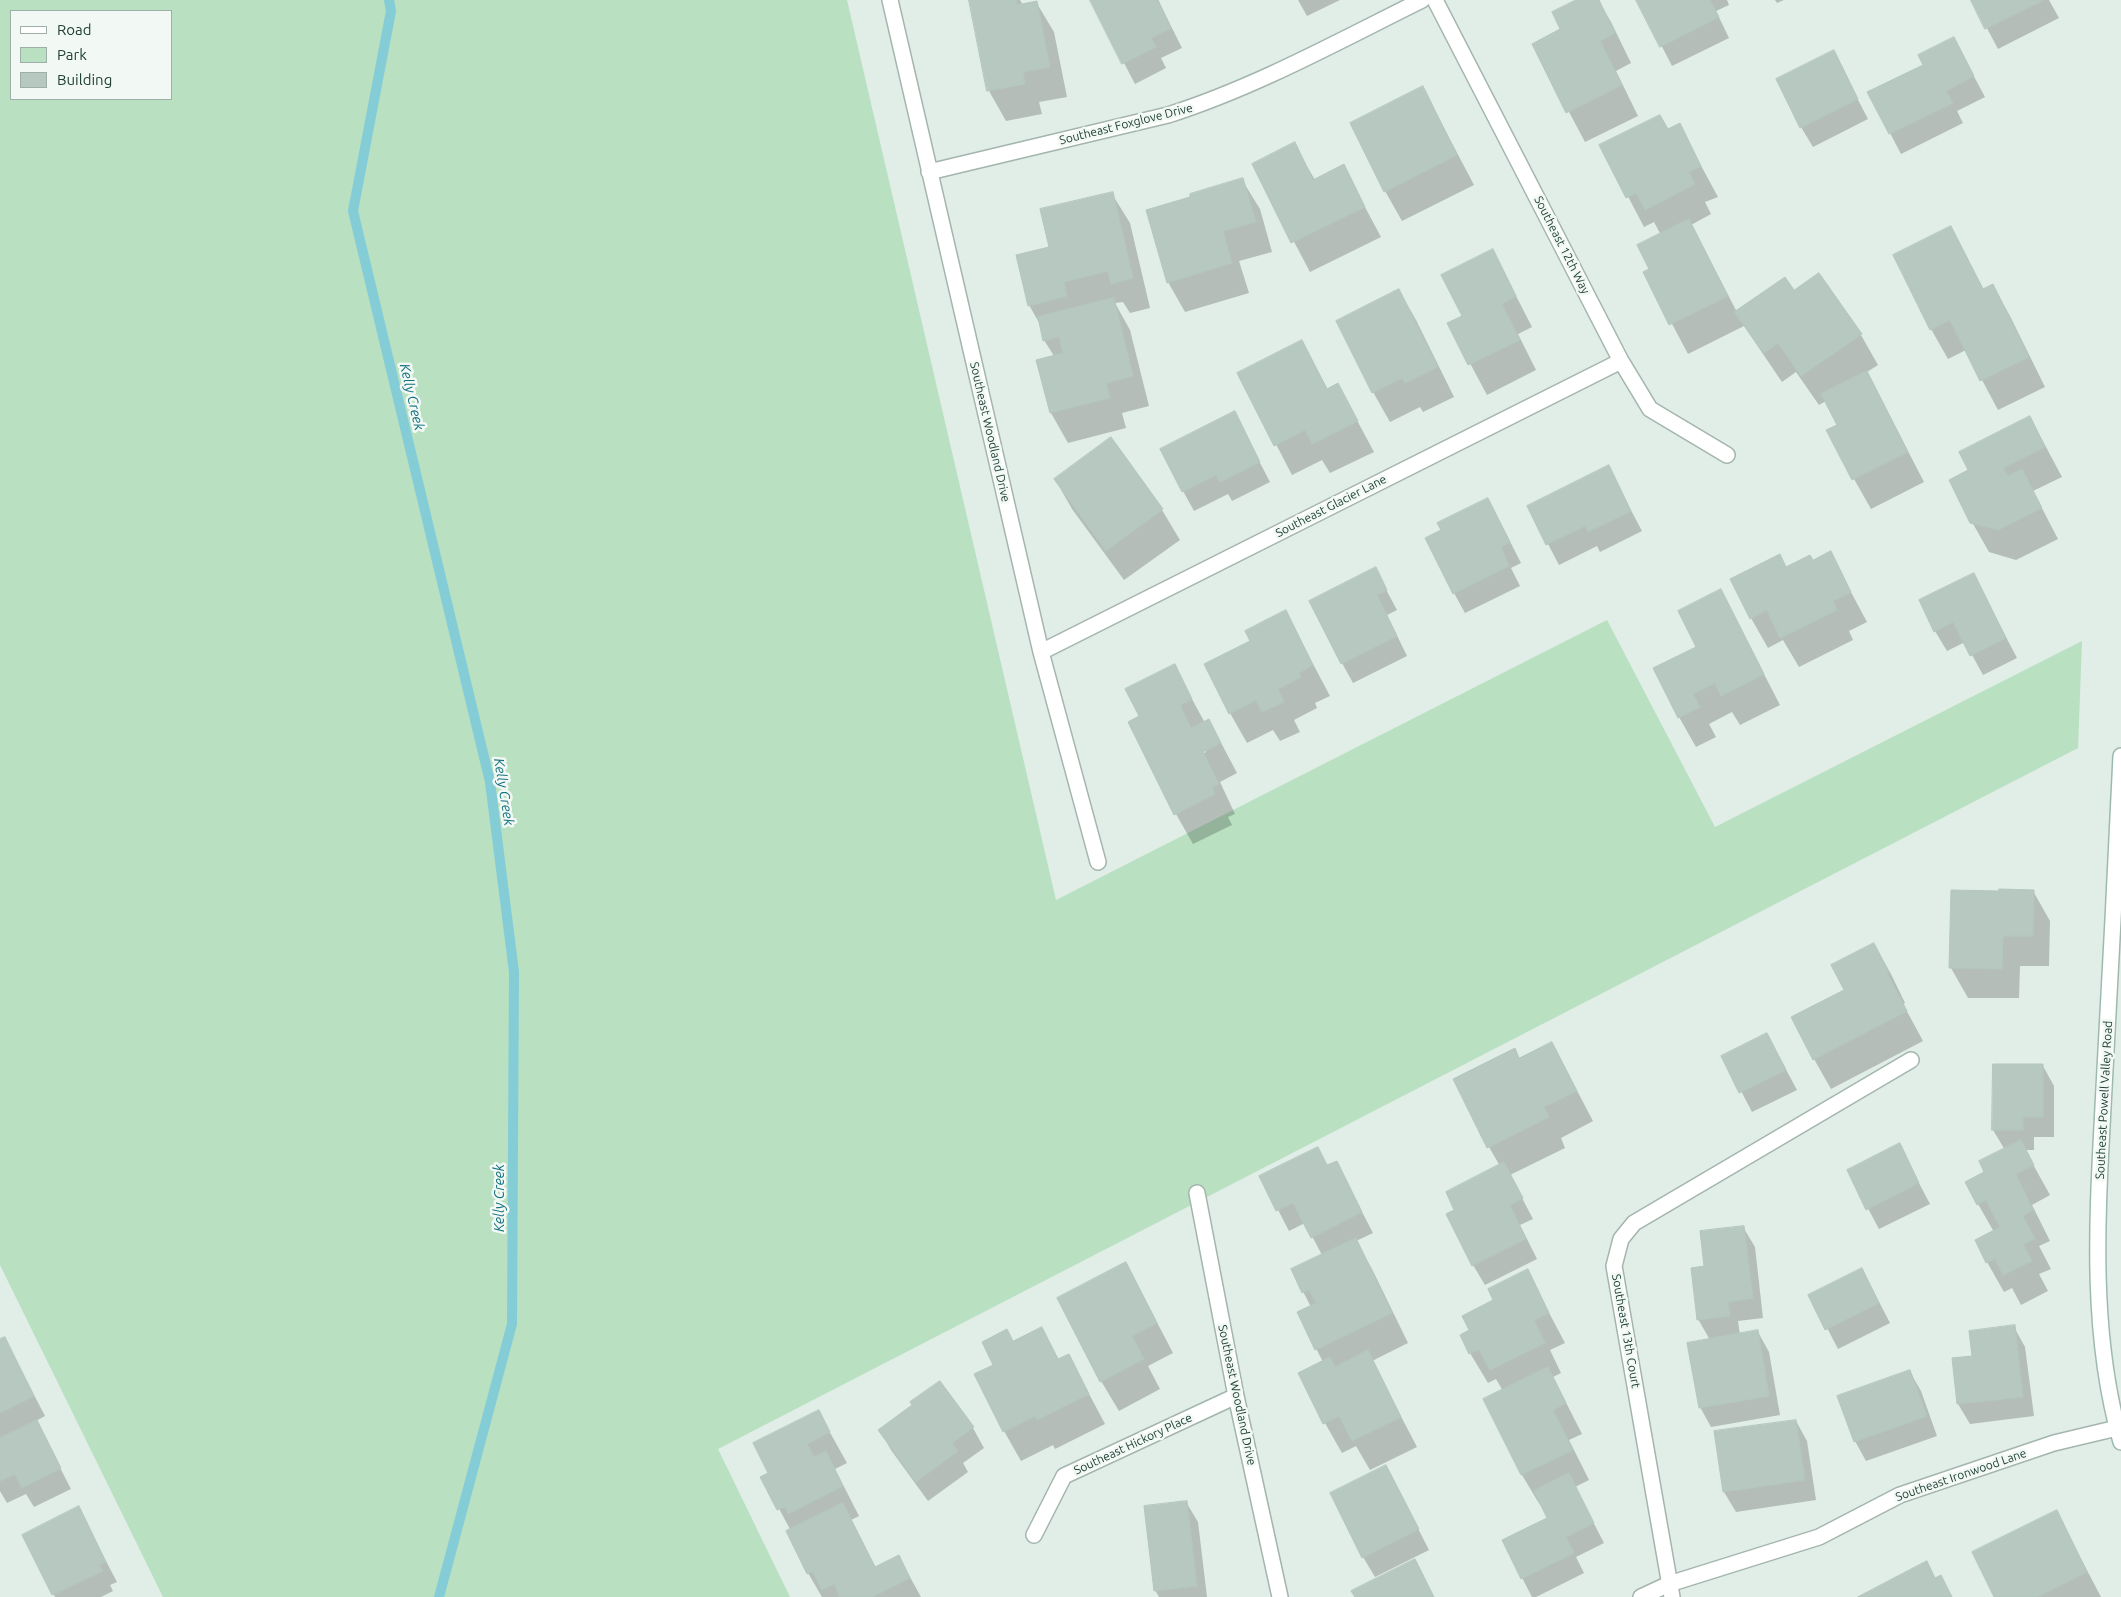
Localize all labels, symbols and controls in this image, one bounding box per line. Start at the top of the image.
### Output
legend [10,10,172,100]
text: Road [57,21,92,38]
text: Park [57,46,87,63]
text: Building [57,71,112,88]
street label: Southeast Foxglove Drive [1058,100,1194,148]
street label: Southeast 12th Way [1531,194,1593,296]
street label: Southeast Woodland Drive [967,360,1013,504]
water label: Kelly Creek [396,362,428,432]
street label: Southeast Glacier Lane [1273,472,1389,540]
water label: Kelly Creek [490,757,518,827]
street label: Southeast Powell Valley Road [2093,1020,2115,1180]
water label: Kelly Creek [491,1164,507,1232]
street label: Southeast 13th Court [1609,1273,1643,1389]
street label: Southeast Woodland Drive [1215,1323,1259,1467]
street label: Southeast Hickory Place [1072,1410,1194,1478]
street label: Southeast Ironwood Lane [1894,1446,2028,1504]

